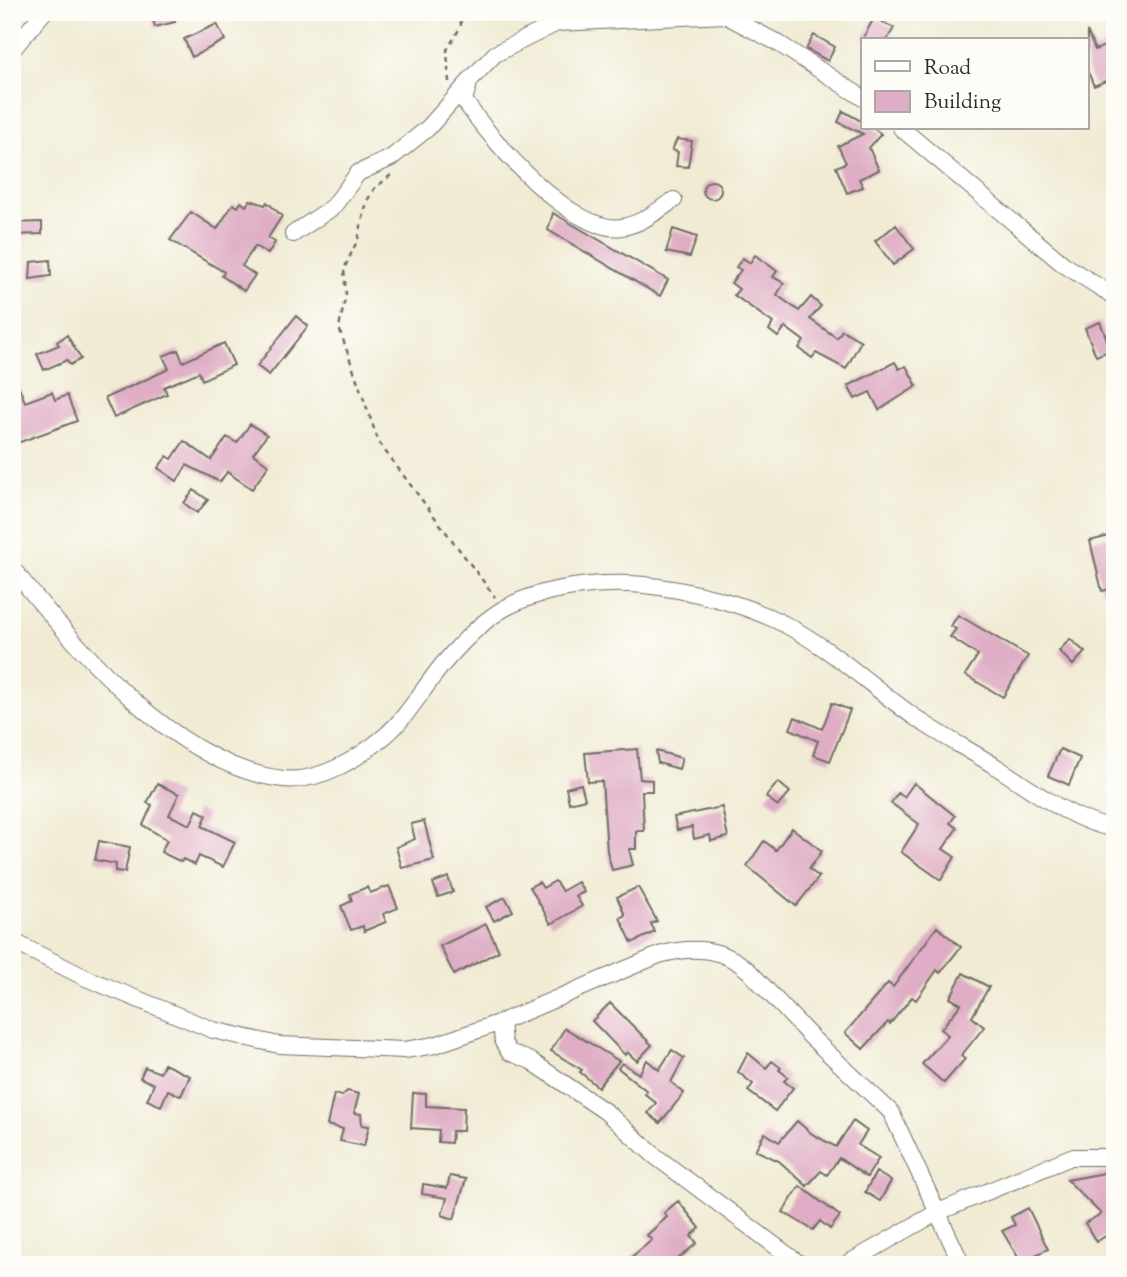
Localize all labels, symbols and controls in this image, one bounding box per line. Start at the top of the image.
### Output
legend [861,38,1088,130]
text: Road [924,54,971,84]
text: Building [924,88,1001,118]

